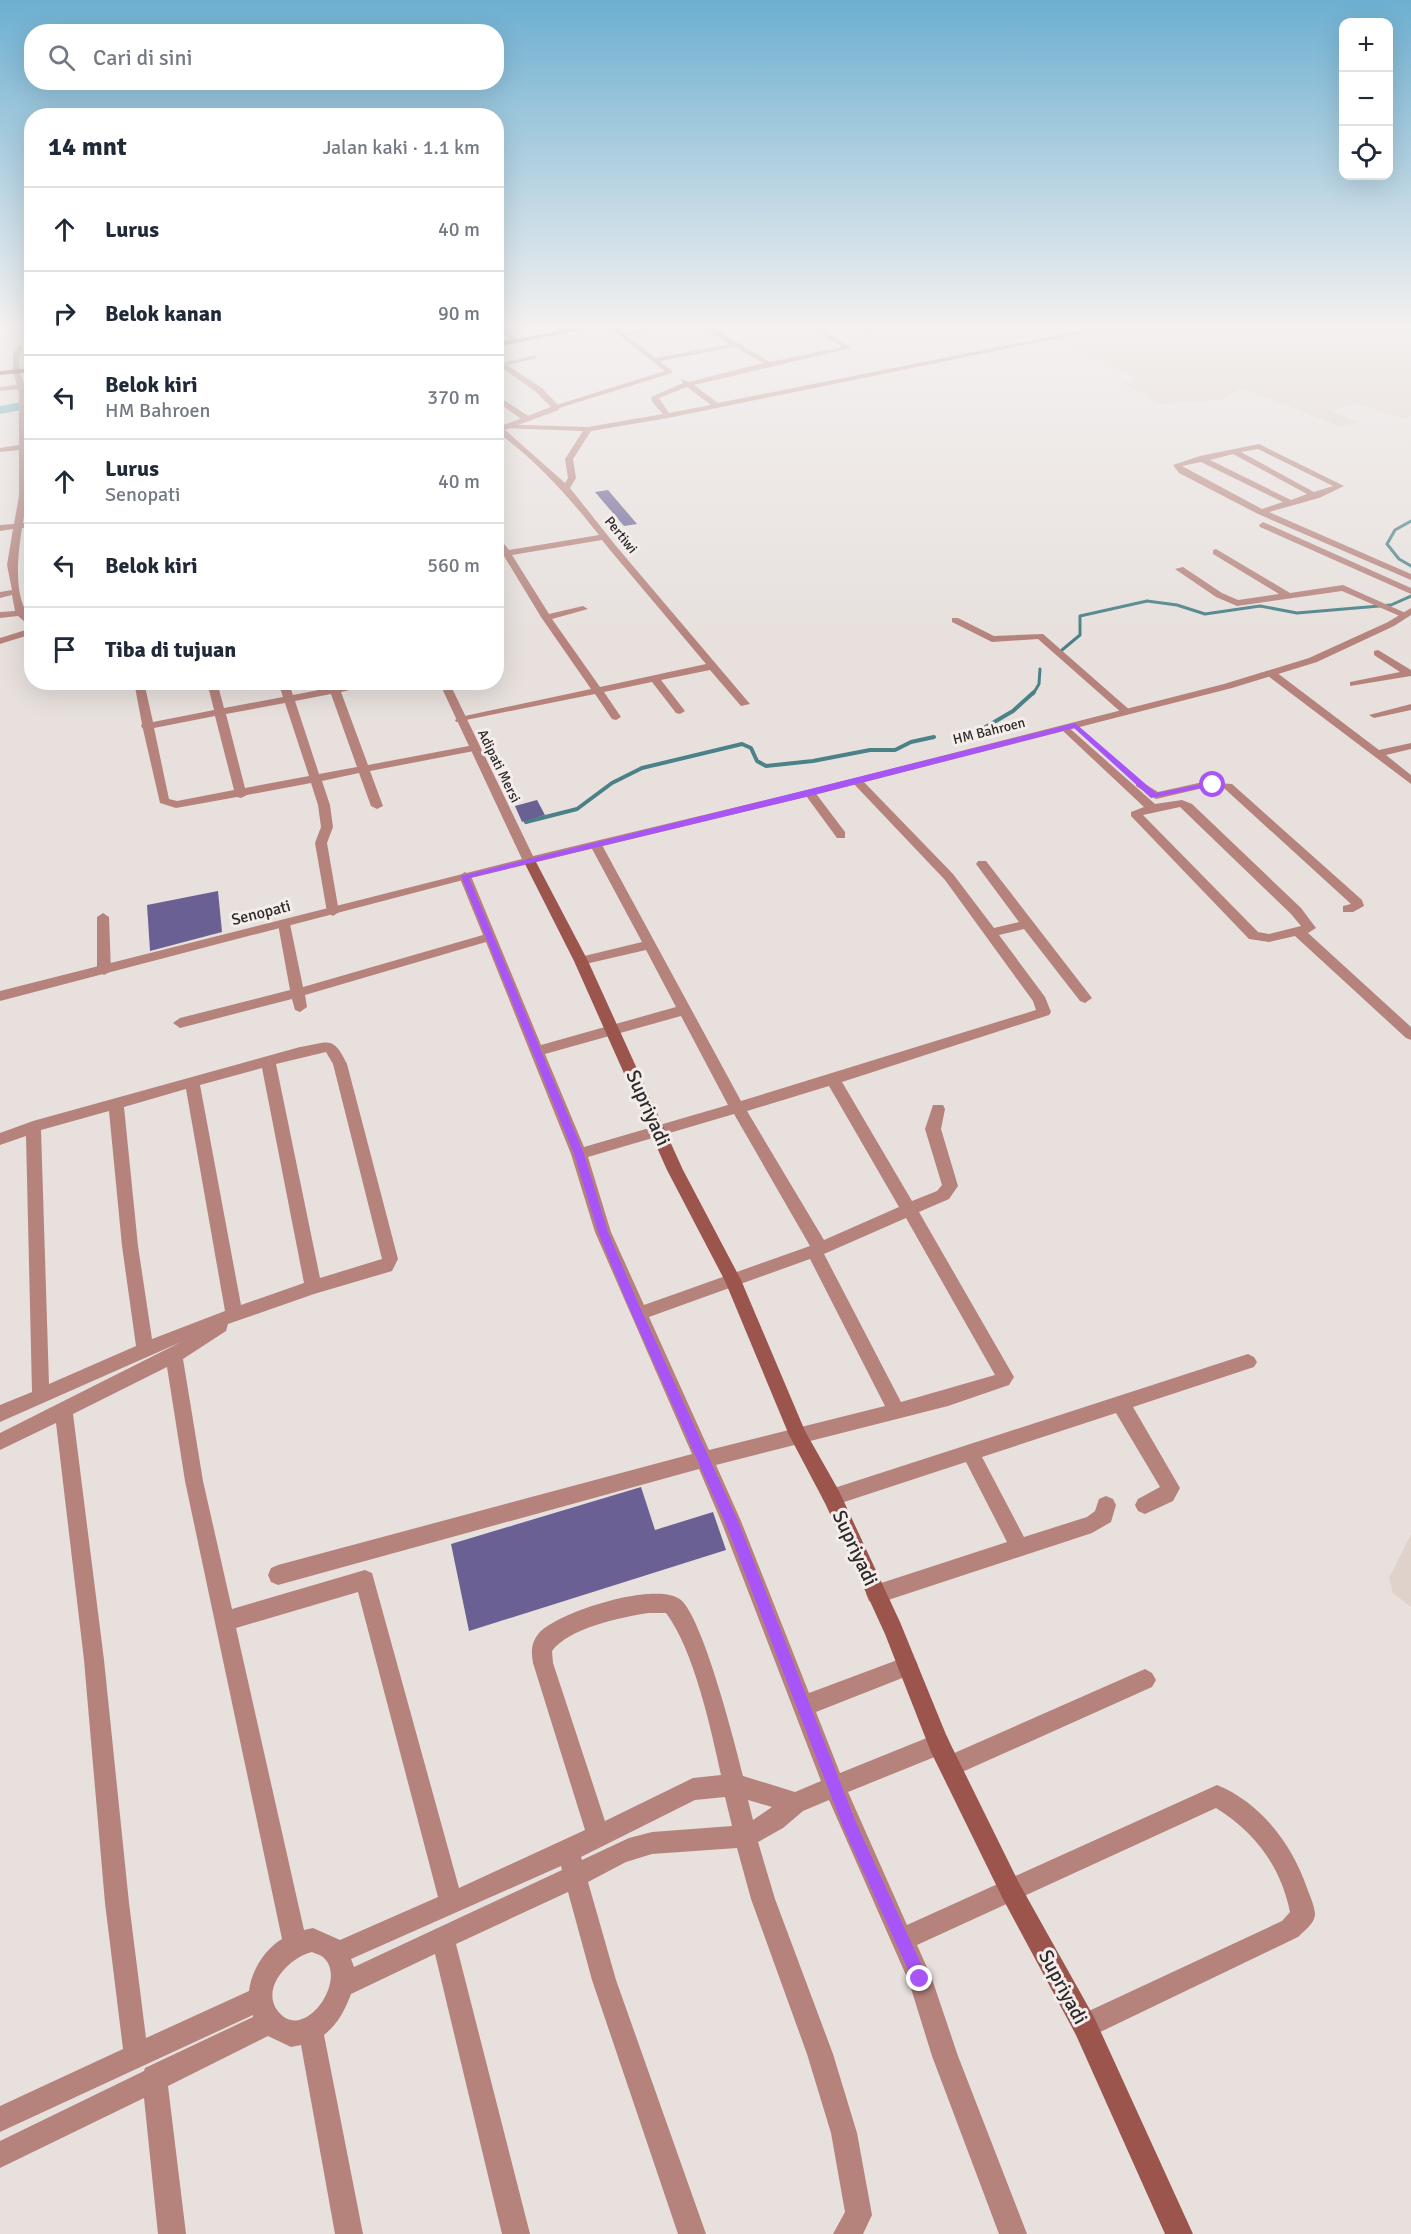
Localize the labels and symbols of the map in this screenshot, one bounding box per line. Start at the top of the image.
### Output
street label: Pertiwi [601,513,641,557]
street label: HM Bahroen [951,714,1027,748]
street label: Adipati Mersi [474,727,524,805]
route start [1199,771,1225,797]
street label: Senopati [229,896,293,930]
street label: Supriyadi [620,1066,676,1150]
street label: Supriyadi [827,1506,883,1590]
street label: Supriyadi [1033,1946,1093,2028]
route end [906,1965,932,1991]

